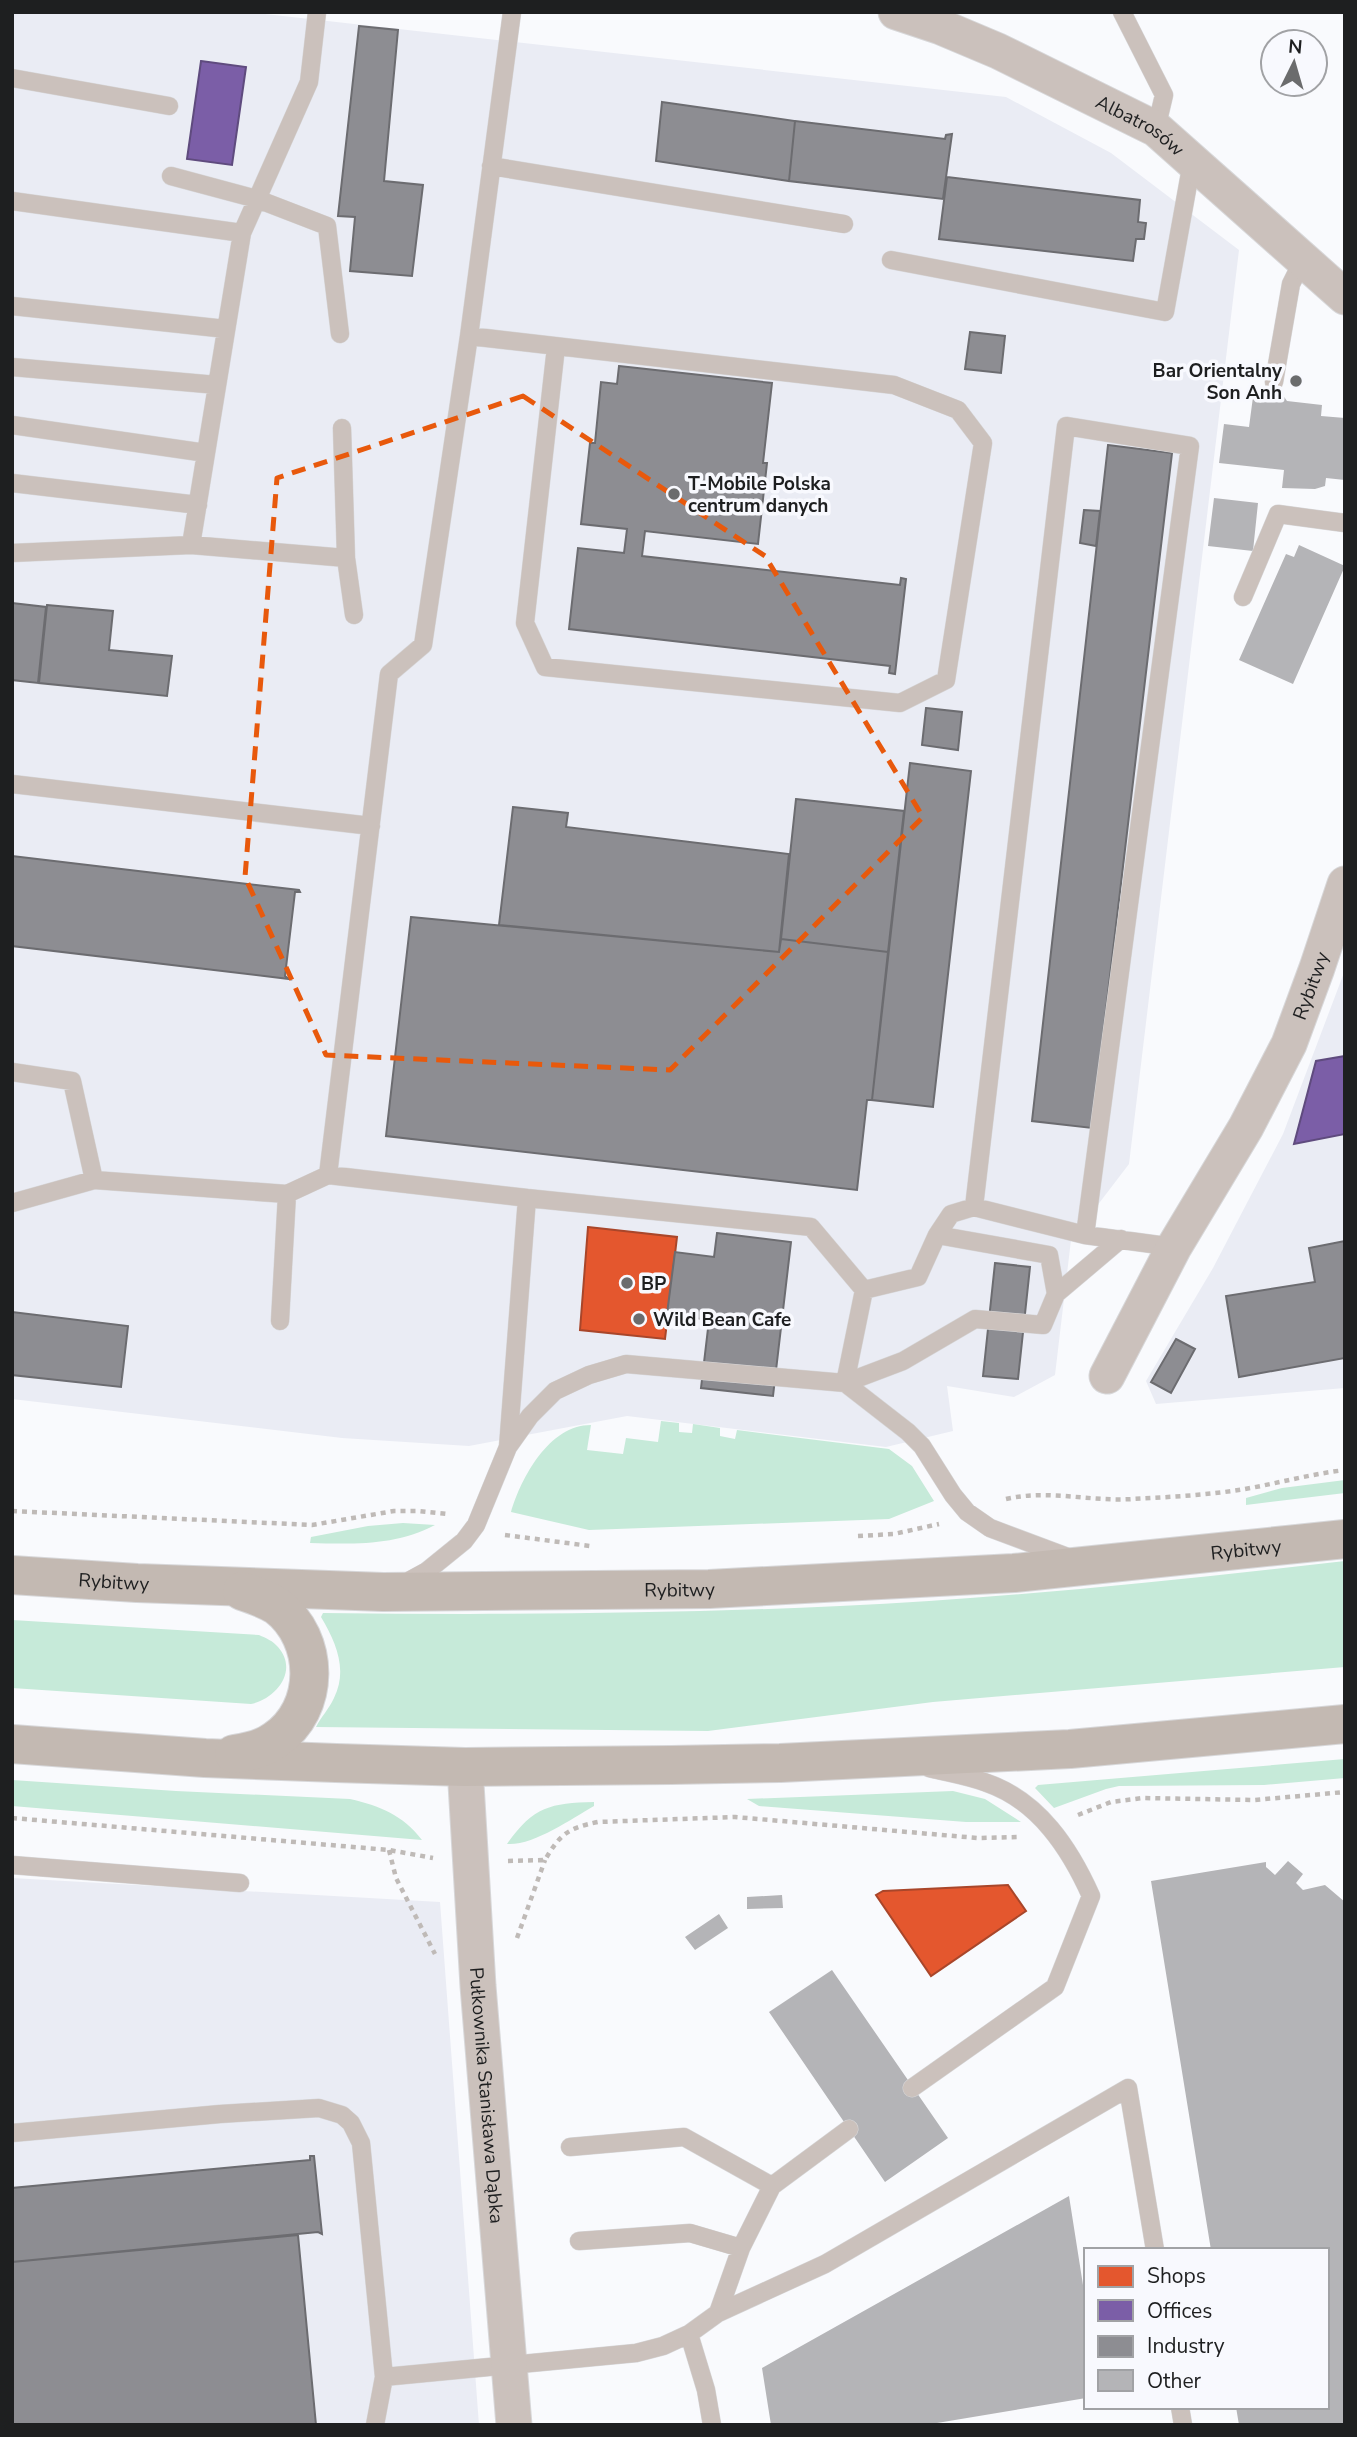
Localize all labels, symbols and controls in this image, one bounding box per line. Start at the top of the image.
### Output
north arrow [1259,28,1329,98]
text: N [1287,33,1304,61]
street label: Albatrosów [1091,89,1190,162]
place label: Bar Orientalny Son Anh [1153,358,1283,406]
marker: Bar Orientalny Son Anh [1288,373,1304,389]
place label: T‑Mobile Polska centrum danych [688,471,831,519]
marker: T‑Mobile Polska centrum danych [666,486,682,502]
street label: Rybitwy [1287,948,1336,1024]
place label: BP [641,1271,666,1297]
marker: BP [619,1275,635,1291]
place label: Wild Bean Cafe [653,1307,791,1333]
marker: Wild Bean Cafe [631,1311,647,1327]
street label: Rybitwy [1209,1534,1283,1567]
street label: Rybitwy [78,1567,150,1597]
street label: Rybitwy [644,1577,716,1604]
street label: Pułkownika Stanisława Dąbka [463,1966,509,2225]
legend [1084,2248,1329,2409]
text: Shops [1147,2262,1206,2290]
text: Offices [1147,2297,1212,2325]
text: Industry [1147,2332,1225,2360]
text: Other [1147,2367,1202,2395]

